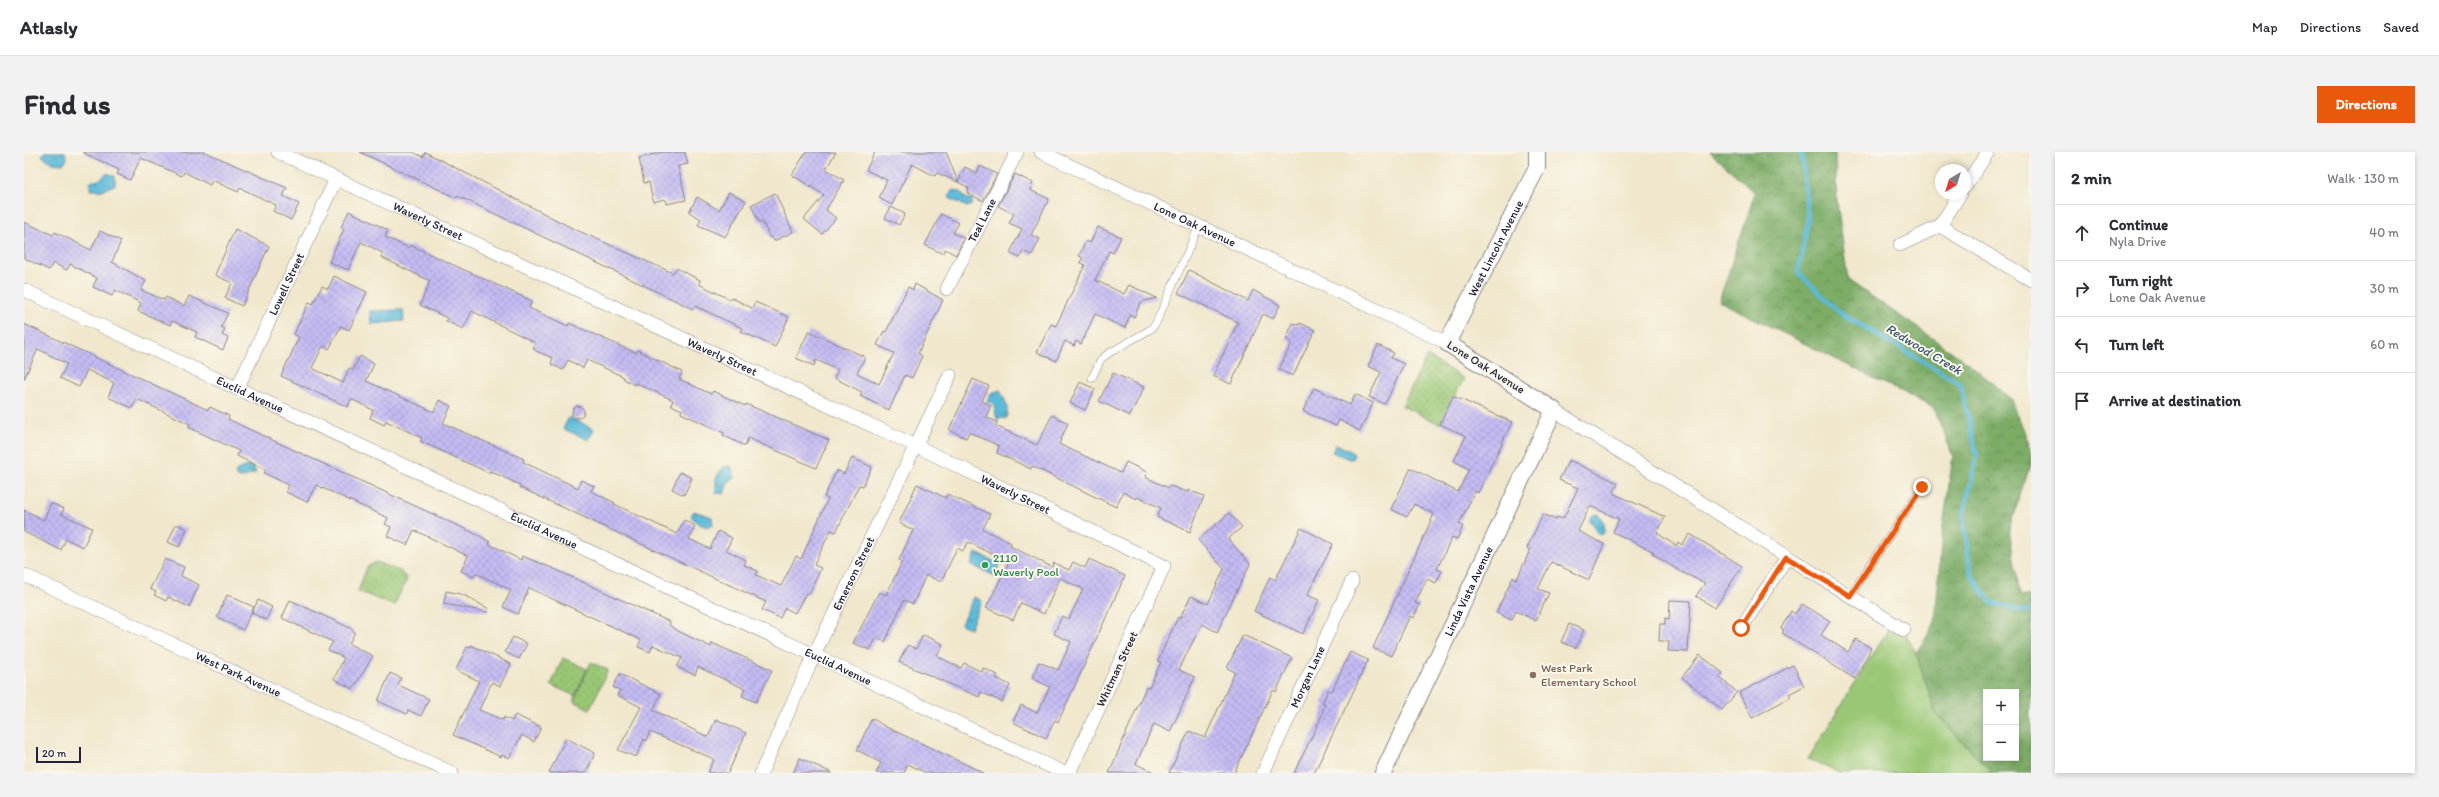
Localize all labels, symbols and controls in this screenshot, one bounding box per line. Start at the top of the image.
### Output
text: Atlasly [20,16,77,39]
text: Map [2252,19,2278,36]
text: Directions [2300,19,2361,36]
text: Saved [2383,19,2419,36]
button: Directions [2317,86,2415,123]
text: Find us [24,87,111,121]
north arrow [1935,164,1971,200]
text: 2 min [2071,168,2111,188]
text: Walk · 130 m [2327,171,2399,186]
street label: Teal Lane [965,196,999,245]
street label: West Lincoln Avenue [1465,198,1526,299]
street label: Waverly Street [391,199,466,243]
street label: Lone Oak Avenue [1151,199,1238,250]
text: Continue [2109,216,2168,234]
icon: ahead [2071,222,2093,244]
text: 40 m [2369,225,2399,240]
text: Nyla Drive [2109,234,2166,249]
street label: Lowell Street [266,250,307,318]
text: Turn right [2109,272,2173,290]
icon: right [2071,278,2093,300]
text: 30 m [2370,281,2399,296]
text: Lone Oak Avenue [2109,290,2206,305]
water label: Redwood Creek [1883,321,1966,378]
street label: Waverly Street [685,334,760,379]
icon: left [2071,334,2093,356]
text: Turn left [2109,336,2164,354]
street label: Lone Oak Avenue [1444,337,1528,397]
text: 60 m [2370,337,2399,352]
street label: Euclid Avenue [214,373,286,416]
icon: arrive [2071,390,2093,412]
text: Arrive at destination [2109,392,2241,410]
street label: Waverly Street [978,471,1053,517]
route end [1913,478,1931,496]
street label: Euclid Avenue [508,509,580,552]
street label: Emerson Street [830,534,878,613]
street label: Linda Vista Avenue [1441,544,1496,639]
place label: 2110 Waverly Pool [993,551,1060,579]
marker: 2110 Waverly Pool [980,560,990,570]
route start [1732,619,1750,637]
street label: Whitman Street [1093,629,1141,709]
street label: Morgan Lane [1287,643,1328,710]
street label: Euclid Avenue [803,645,874,688]
street label: West Park Avenue [193,648,284,700]
place label: West Park Elementary School [1541,661,1637,689]
marker: West Park Elementary School [1528,670,1538,680]
map controls [1983,689,2019,761]
button: + [1983,689,2019,725]
button: − [1983,725,2019,761]
scale bar [36,745,81,764]
text: 20 m [42,747,66,760]

